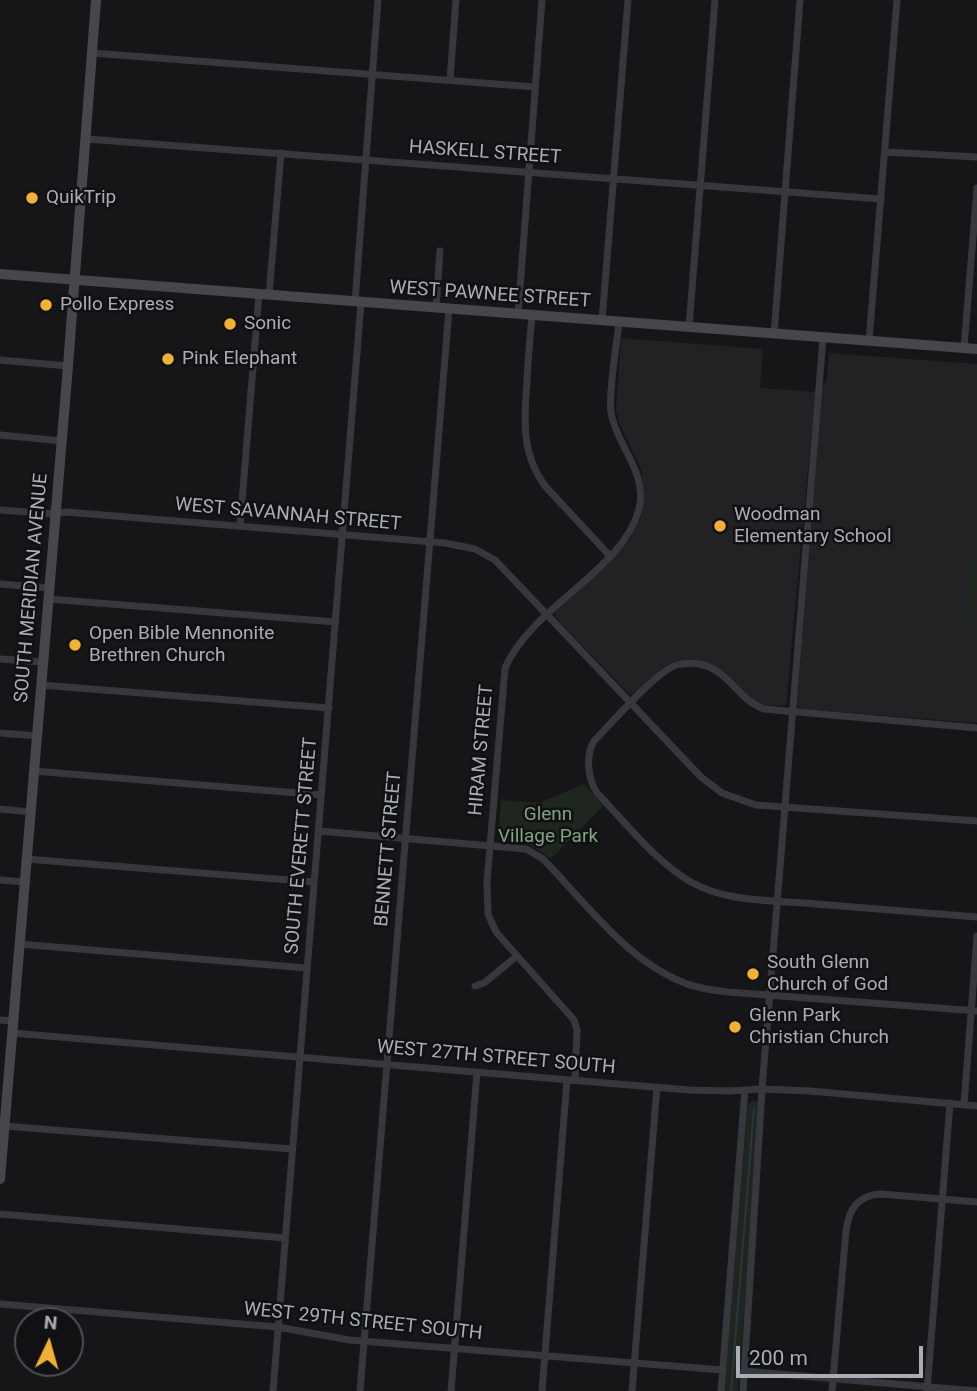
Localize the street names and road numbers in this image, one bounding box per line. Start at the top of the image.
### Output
street label: HASKELL STREET [408,136,562,170]
street label: WEST PAWNEE STREET [389,277,591,313]
street label: SOUTH MERIDIAN AVENUE [11,472,53,704]
street label: WEST SAVANNAH STREET [174,494,402,536]
street label: HIRAM STREET [465,683,499,817]
street label: SOUTH EVERETT STREET [281,737,323,955]
street label: BENNETT STREET [371,770,407,928]
street label: WEST 27TH STREET SOUTH [376,1036,616,1080]
street label: WEST 29TH STREET SOUTH [243,1298,483,1346]

